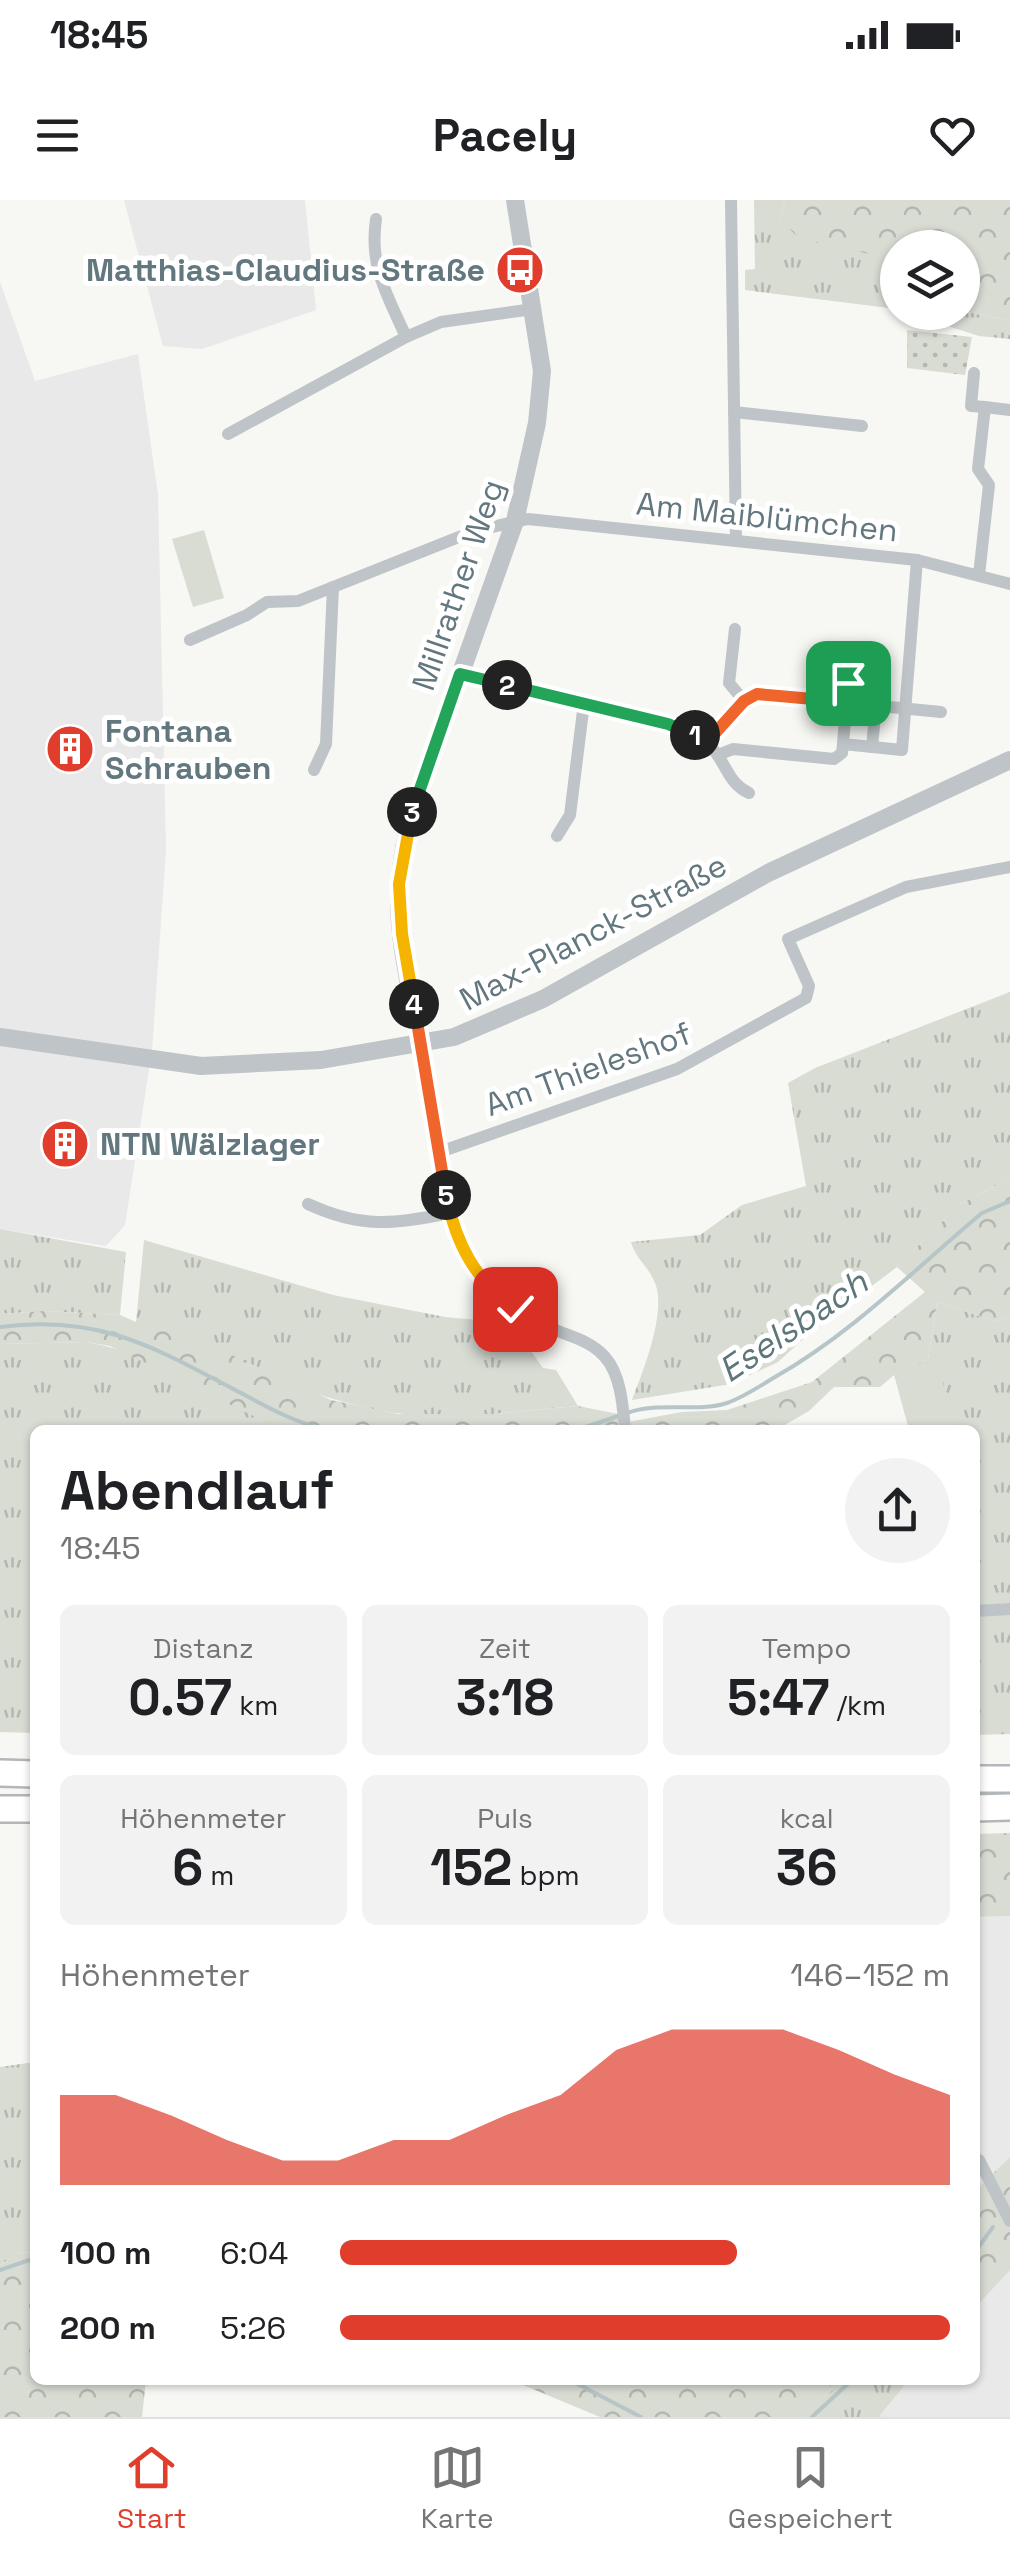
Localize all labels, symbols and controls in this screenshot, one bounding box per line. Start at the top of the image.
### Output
text: 18:45 [50,11,148,59]
text: Pacely [433,107,577,164]
icon: menu [30,108,85,163]
icon: heart [925,108,980,163]
map controls [880,230,980,330]
button: layers [880,230,980,330]
bus stop icon: Matthias-Claudius-Straße [494,244,546,296]
place label: Matthias-Claudius-Straße [86,250,485,290]
street label: Millrather Weg [403,474,513,696]
street label: Am Maiblümchen [634,483,900,551]
pin [806,641,891,726]
icon: arrive [821,656,876,711]
pin: 2 [482,660,532,710]
text: 2 [499,667,515,703]
pin: 1 [670,710,720,760]
place label: Fontana Schrauben [105,711,272,788]
text: 1 [689,717,701,753]
building icon: Fontana Schrauben [44,723,96,775]
pin: 3 [387,787,437,837]
text: 3 [403,794,421,830]
street label: Max-Planck-Straße [453,845,733,1019]
pin: 4 [389,979,439,1029]
text: 4 [405,986,423,1022]
street label: Am Thieleshof [479,1013,697,1125]
building icon: NTN Wälzlager [39,1118,91,1170]
place label: NTN Wälzlager [100,1124,320,1164]
pin: 5 [421,1170,471,1220]
text: 5 [438,1177,454,1213]
water label: Eselsbach [710,1260,876,1392]
pin [473,1267,558,1352]
icon: check [488,1282,543,1337]
text: Abendlauf [60,1455,334,1525]
button: share [845,1458,950,1563]
text: 18:45 [60,1528,141,1568]
text: Distanz [153,1630,254,1666]
text: Zeit [479,1630,531,1666]
text: Tempo [762,1630,851,1666]
text: 0.57 [128,1666,232,1730]
text: 3:18 [456,1666,554,1730]
text: 5:47 [727,1666,829,1730]
text: km [232,1687,278,1723]
text: /km [829,1687,886,1723]
text: Höhenmeter [120,1800,286,1836]
text: Puls [477,1800,533,1836]
text: kcal [780,1800,834,1836]
text: 6 [172,1836,203,1900]
text: 152 [430,1836,512,1900]
text: 36 [776,1836,837,1900]
text: m [203,1857,234,1893]
text: bpm [512,1857,580,1893]
text: Höhenmeter [60,1955,250,1995]
text: 146–152 m [790,1955,950,1995]
text: 100 m [60,2233,151,2273]
text: 6:04 [220,2233,288,2273]
text: 200 m [60,2308,156,2348]
text: 5:26 [220,2308,286,2348]
tab: Start [117,2440,187,2536]
tab: Karte [421,2440,494,2536]
tab: Gespeichert [728,2440,893,2536]

